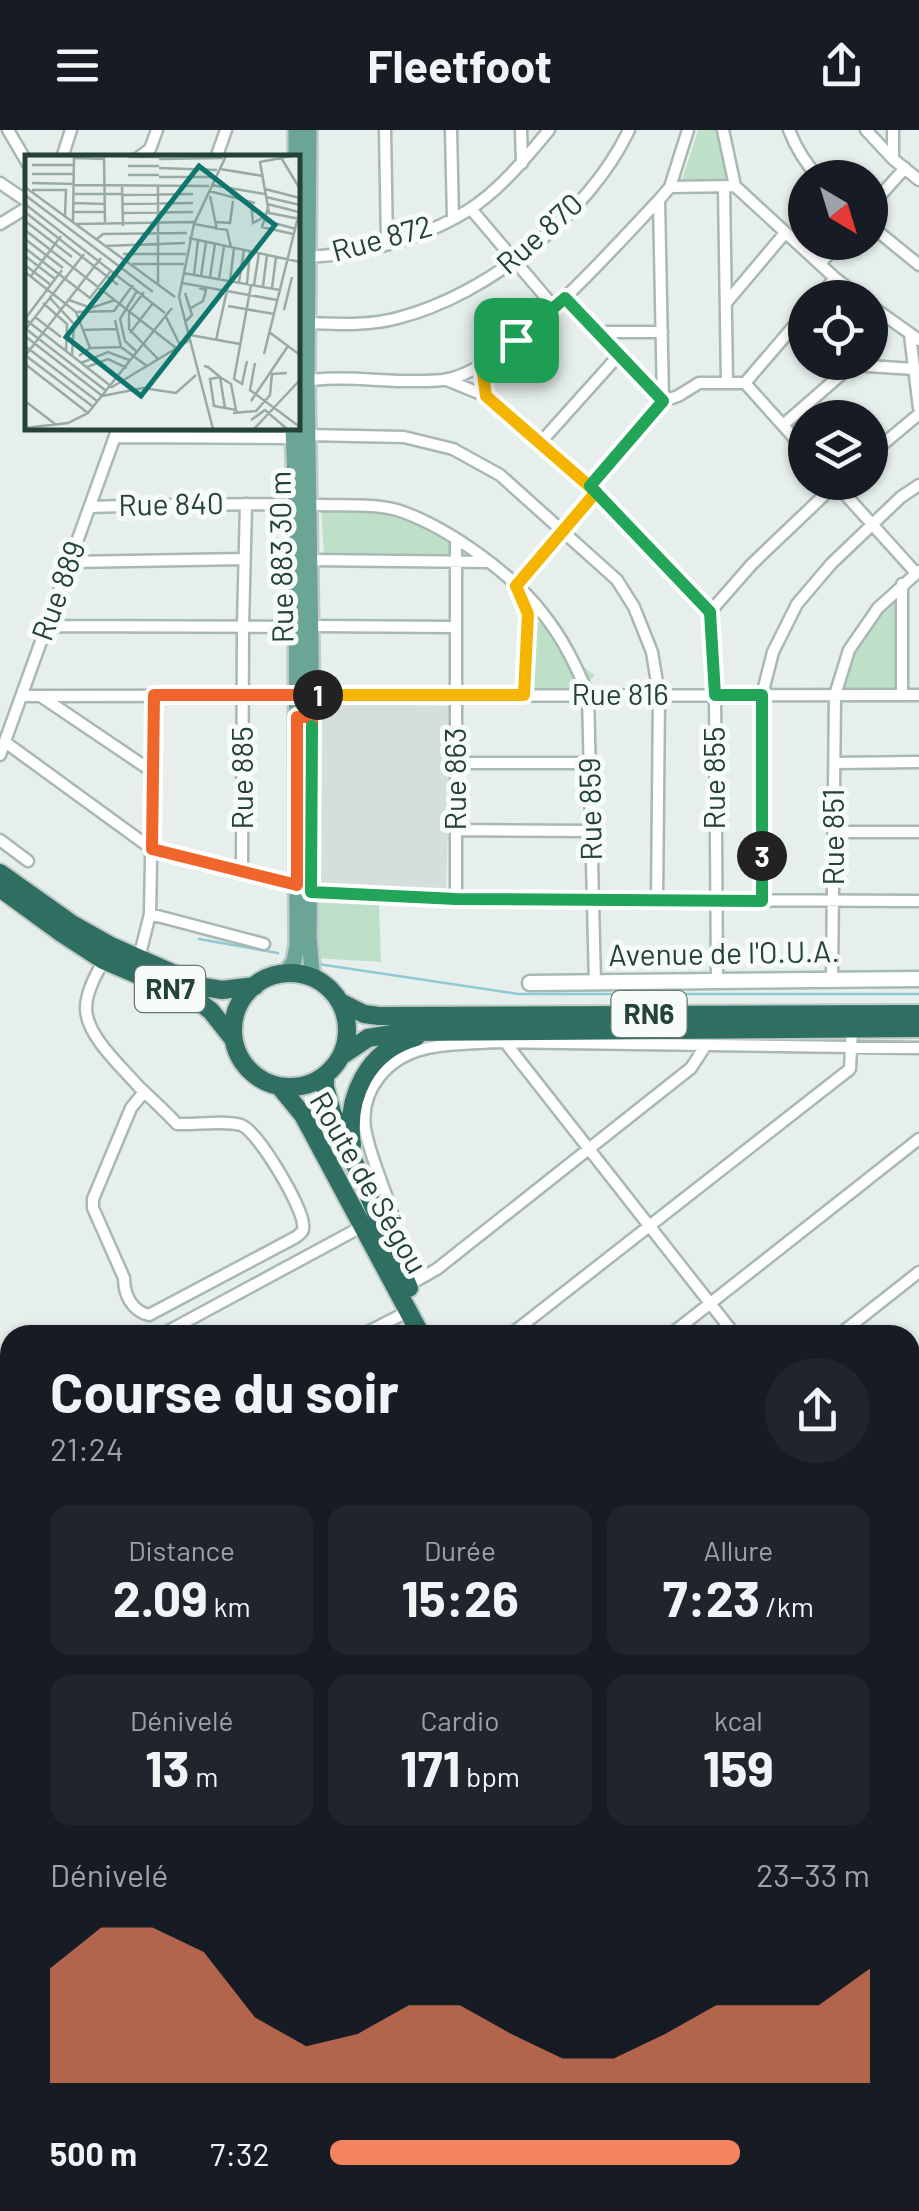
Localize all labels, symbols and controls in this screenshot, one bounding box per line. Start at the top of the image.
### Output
icon: menu [50,38,105,93]
text: Fleetfoot [367,38,552,92]
icon: share [814,38,869,93]
inset map [25,155,300,430]
north arrow [788,160,888,260]
map controls [788,160,888,500]
street label: Rue 870 [488,185,589,280]
street label: Rue 872 [327,206,436,268]
button: locate [788,280,888,380]
pin [474,298,559,383]
icon: arrive [489,313,544,368]
button: layers [788,400,888,500]
street label: Rue 883 30 m [260,471,300,644]
street label: Rue 840 [118,484,224,522]
street label: Rue 889 [23,536,92,645]
pin: 1 [293,670,343,720]
street label: Rue 816 [571,675,669,711]
text: 1 [313,678,323,712]
street label: Rue 885 [223,726,259,830]
street label: Rue 855 [695,727,731,829]
street label: Rue 863 [436,728,472,830]
street label: Rue 859 [570,757,608,861]
street label: Rue 851 [814,788,850,886]
pin: 3 [737,831,787,881]
text: 3 [754,839,770,873]
street label: Avenue de l'O.U.A. [608,932,840,972]
road number: RN7 [135,966,205,1012]
road number: RN6 [612,991,686,1037]
street label: Route de Ségou [303,1085,436,1279]
text: Course du soir [50,1358,399,1424]
button: share [765,1358,870,1463]
text: 21:24 [50,1429,124,1467]
text: Distance [128,1533,235,1567]
text: Durée [424,1533,496,1567]
text: Allure [703,1533,773,1567]
text: 2.09 [113,1567,208,1627]
text: 15:26 [401,1567,519,1627]
text: 7:23 [663,1567,760,1627]
text: km [208,1589,251,1623]
text: /km [760,1589,814,1623]
text: Dénivelé [130,1703,233,1737]
text: Cardio [421,1703,499,1737]
text: kcal [714,1703,763,1737]
text: 13 [145,1737,190,1797]
text: 171 [400,1737,461,1797]
text: 159 [703,1737,774,1797]
text: m [190,1759,218,1793]
text: bpm [461,1759,520,1793]
text: Dénivelé [50,1855,168,1893]
text: 23–33 m [756,1855,870,1893]
text: 500 m [50,2134,137,2172]
text: 7:32 [210,2134,270,2172]

